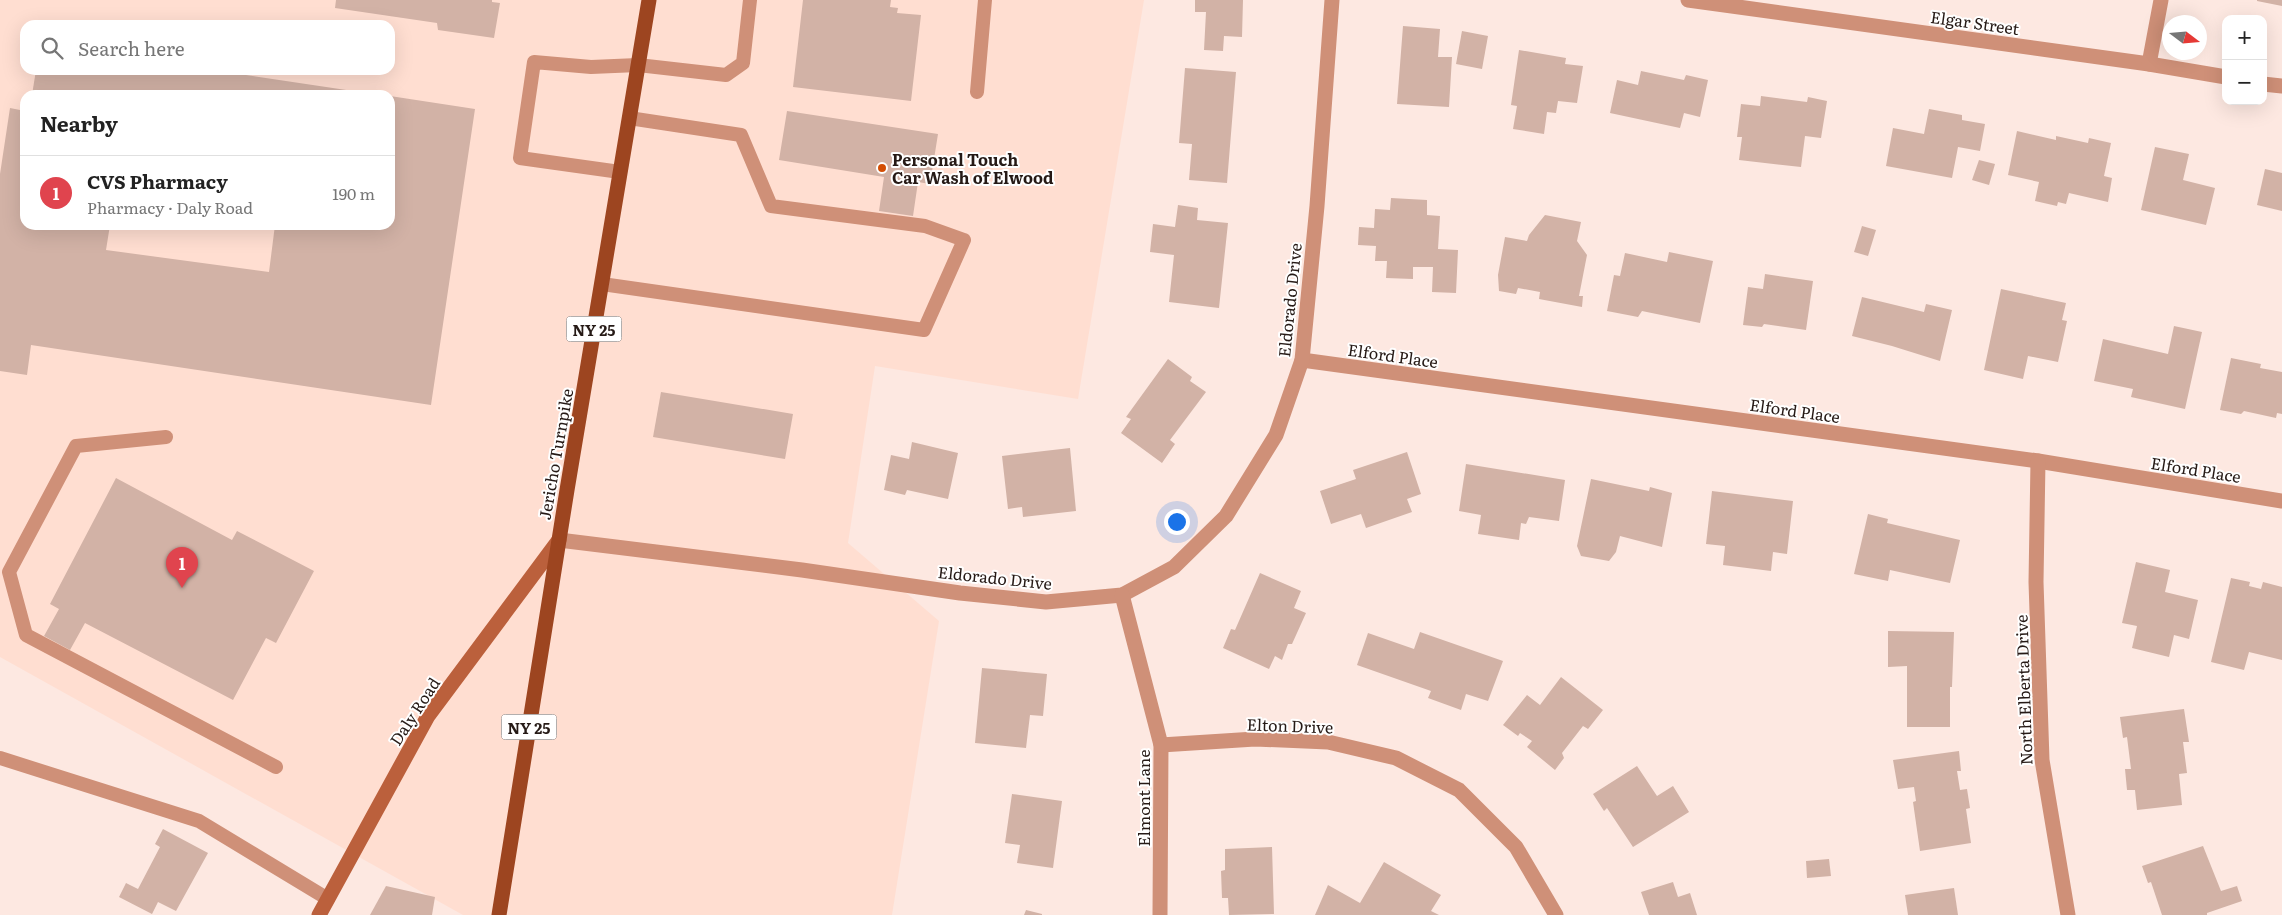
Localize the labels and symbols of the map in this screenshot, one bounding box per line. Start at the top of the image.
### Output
street label: Elgar Street [1929,4,2021,40]
north arrow [2162,15,2207,60]
place label: Personal Touch Car Wash of Elwood [892,147,1054,189]
marker: Personal Touch Car Wash of Elwood [876,162,888,174]
street label: Eldorado Drive [1271,242,1307,358]
road number: NY 25 [566,316,622,342]
street label: Elford Place [1346,337,1440,373]
street label: Jericho Turnpike [532,386,578,522]
street label: Elford Place [1748,392,1842,428]
street label: Elford Place [2149,450,2243,488]
your location [1164,509,1190,535]
pin: 1 [166,547,198,588]
street label: Eldorado Drive [937,559,1053,595]
street label: North Elberta Drive [2008,614,2038,766]
street label: Daly Road [383,672,445,750]
street label: Elton Drive [1246,711,1334,739]
road number: NY 25 [502,714,556,740]
street label: Elmont Lane [1131,749,1155,847]

